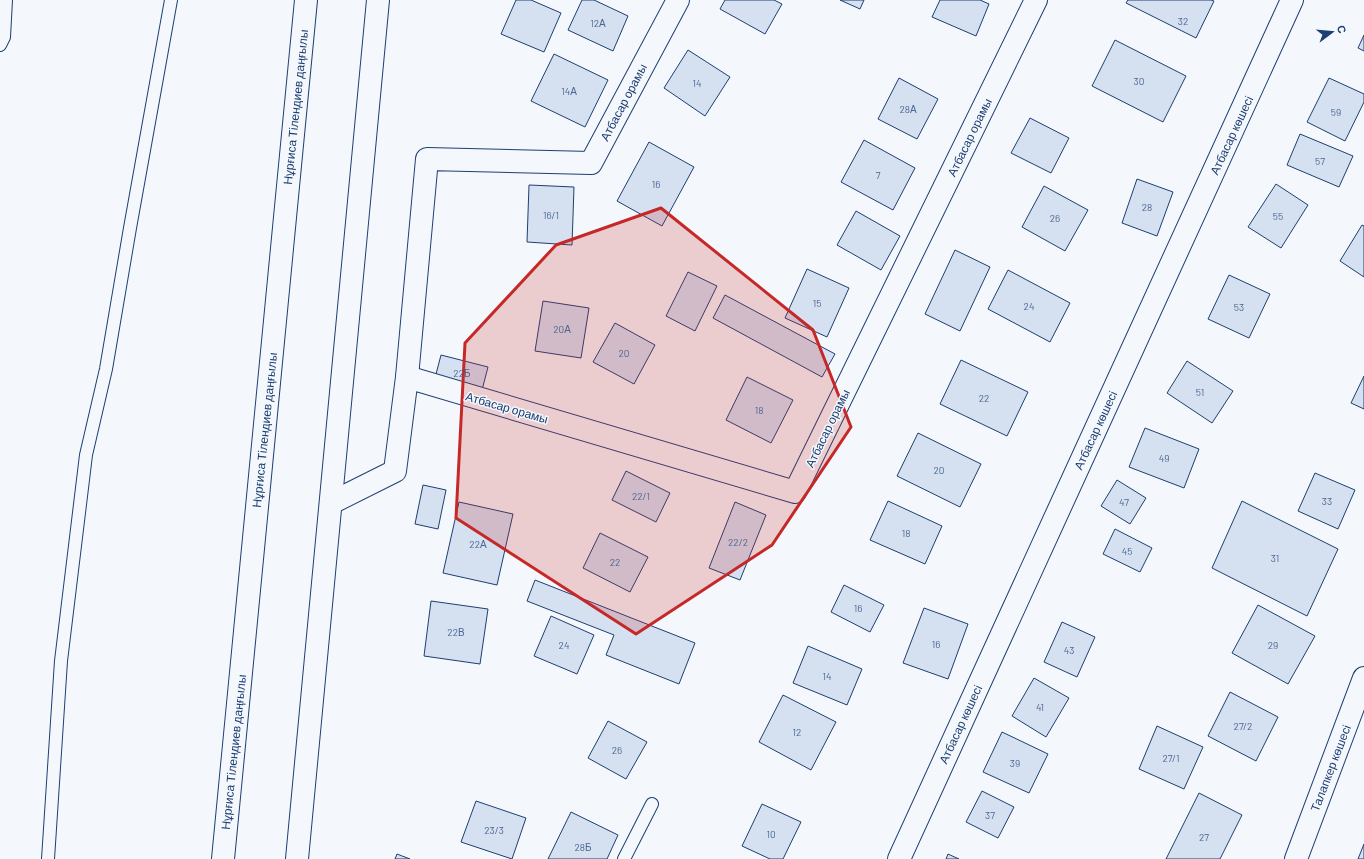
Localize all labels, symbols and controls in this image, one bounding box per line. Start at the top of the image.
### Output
north arrow [1312,12,1352,52]
house number: 32 [1178,15,1188,27]
house number: 12А [590,17,606,29]
text: С [1335,23,1349,35]
street label: Нұрғиса Тілендиев даңғылы [280,29,311,185]
street label: Атбасар орамы [597,61,650,143]
house number: 30 [1134,75,1144,87]
house number: 14 [692,77,702,89]
house number: 14А [561,85,577,97]
street label: Атбасар көшесі [1207,93,1256,177]
street label: Атбасар орамы [944,96,995,179]
house number: 28А [899,103,917,115]
house number: 59 [1331,106,1341,118]
house number: 57 [1315,155,1325,167]
house number: 7 [876,169,881,181]
house number: 16 [652,178,660,190]
house number: 28 [1142,201,1152,213]
house number: 16/1 [543,209,559,221]
house number: 55 [1273,210,1283,222]
house number: 26 [1050,212,1060,224]
house number: 15 [813,297,821,309]
house number: 24 [1024,300,1034,312]
house number: 53 [1234,301,1244,313]
house number: 20А [553,323,571,335]
house number: 20 [618,347,630,359]
street label: Нұрғиса Тілендиев даңғылы [249,352,280,508]
house number: 22Б [453,367,471,379]
house number: 51 [1196,386,1204,398]
street label: Атбасар орамы [802,387,853,470]
street label: Атбасар көшесі [1071,388,1120,472]
street label: Атбасар орамы [464,389,550,426]
house number: 22 [979,392,989,404]
house number: 18 [755,404,763,416]
house number: 49 [1159,452,1169,464]
house number: 20 [933,464,945,476]
house number: 22/1 [632,490,650,502]
house number: 33 [1322,495,1332,507]
house number: 47 [1119,496,1129,508]
house number: 18 [902,527,910,539]
house number: 22/2 [728,536,748,548]
house number: 22А [469,538,487,550]
house number: 45 [1122,545,1132,557]
house number: 31 [1271,552,1279,564]
house number: 22 [610,556,620,568]
house number: 16 [854,602,862,614]
house number: 22В [447,626,465,638]
house number: 16 [932,638,940,650]
house number: 24 [559,639,569,651]
house number: 29 [1268,639,1278,651]
house number: 43 [1064,644,1074,656]
house number: 14 [822,670,832,682]
street label: Нұрғиса Тілендиев даңғылы [218,674,249,830]
street label: Атбасар көшесі [936,682,985,766]
house number: 41 [1036,701,1044,713]
house number: 27/2 [1234,720,1252,732]
street label: Талапкер көшесі [1307,723,1354,814]
house number: 12 [793,726,801,738]
house number: 26 [612,744,622,756]
house number: 27/1 [1163,752,1180,764]
house number: 39 [1010,757,1020,769]
house number: 37 [985,809,995,821]
house number: 23/3 [484,824,504,836]
house number: 10 [766,828,776,840]
house number: 27 [1199,831,1209,843]
house number: 28Б [574,841,592,853]

